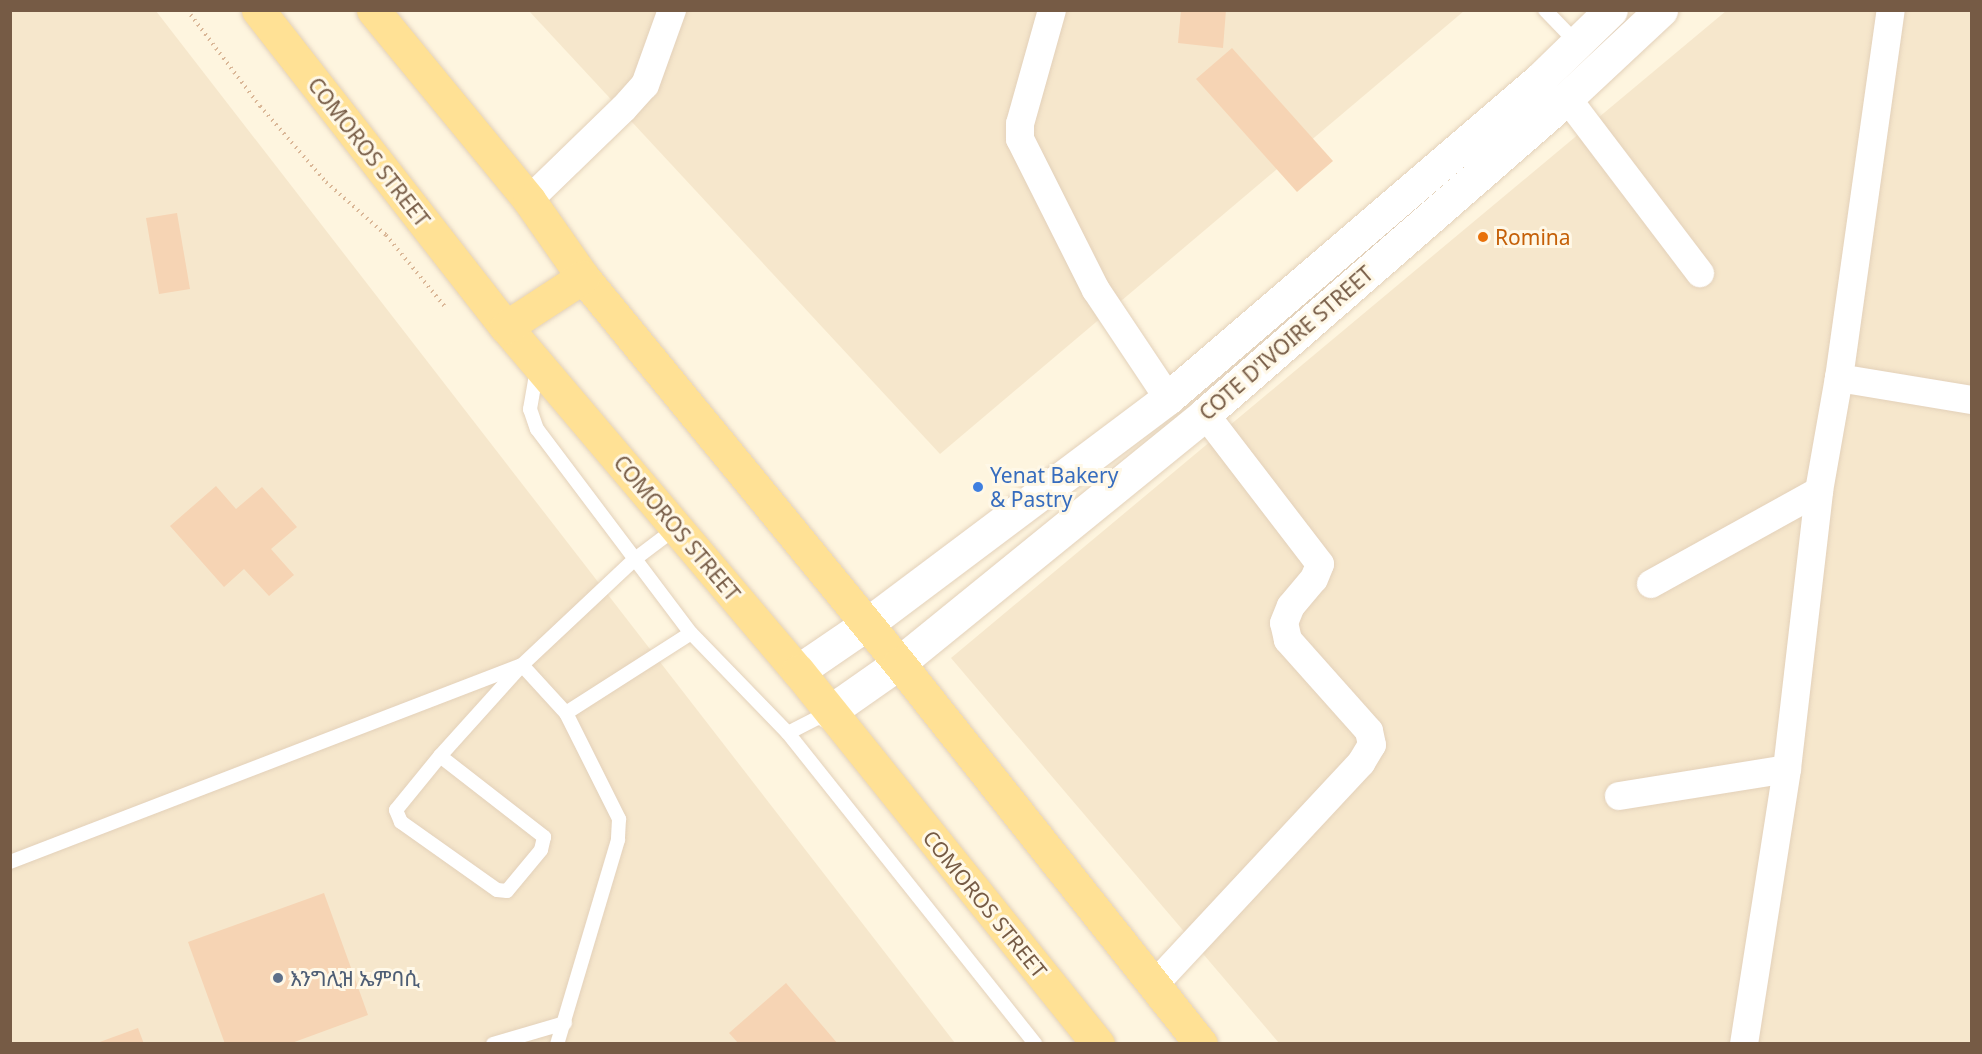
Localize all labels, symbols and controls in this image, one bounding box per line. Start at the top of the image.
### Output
street label: COMOROS STREET [303,72,435,232]
place label: Romina [1495,224,1571,250]
marker: Romina [1476,230,1490,244]
street label: COTE D'IVOIRE STREET [1194,261,1378,425]
street label: COMOROS STREET [609,450,745,606]
place label: Yenat Bakery & Pastry [990,462,1118,512]
marker: Yenat Bakery & Pastry [971,480,985,494]
street label: COMOROS STREET [918,825,1052,983]
place label: እንግሊዝ ኤምባሲ [290,965,420,991]
marker: እንግሊዝ ኤምባሲ [271,971,285,985]

